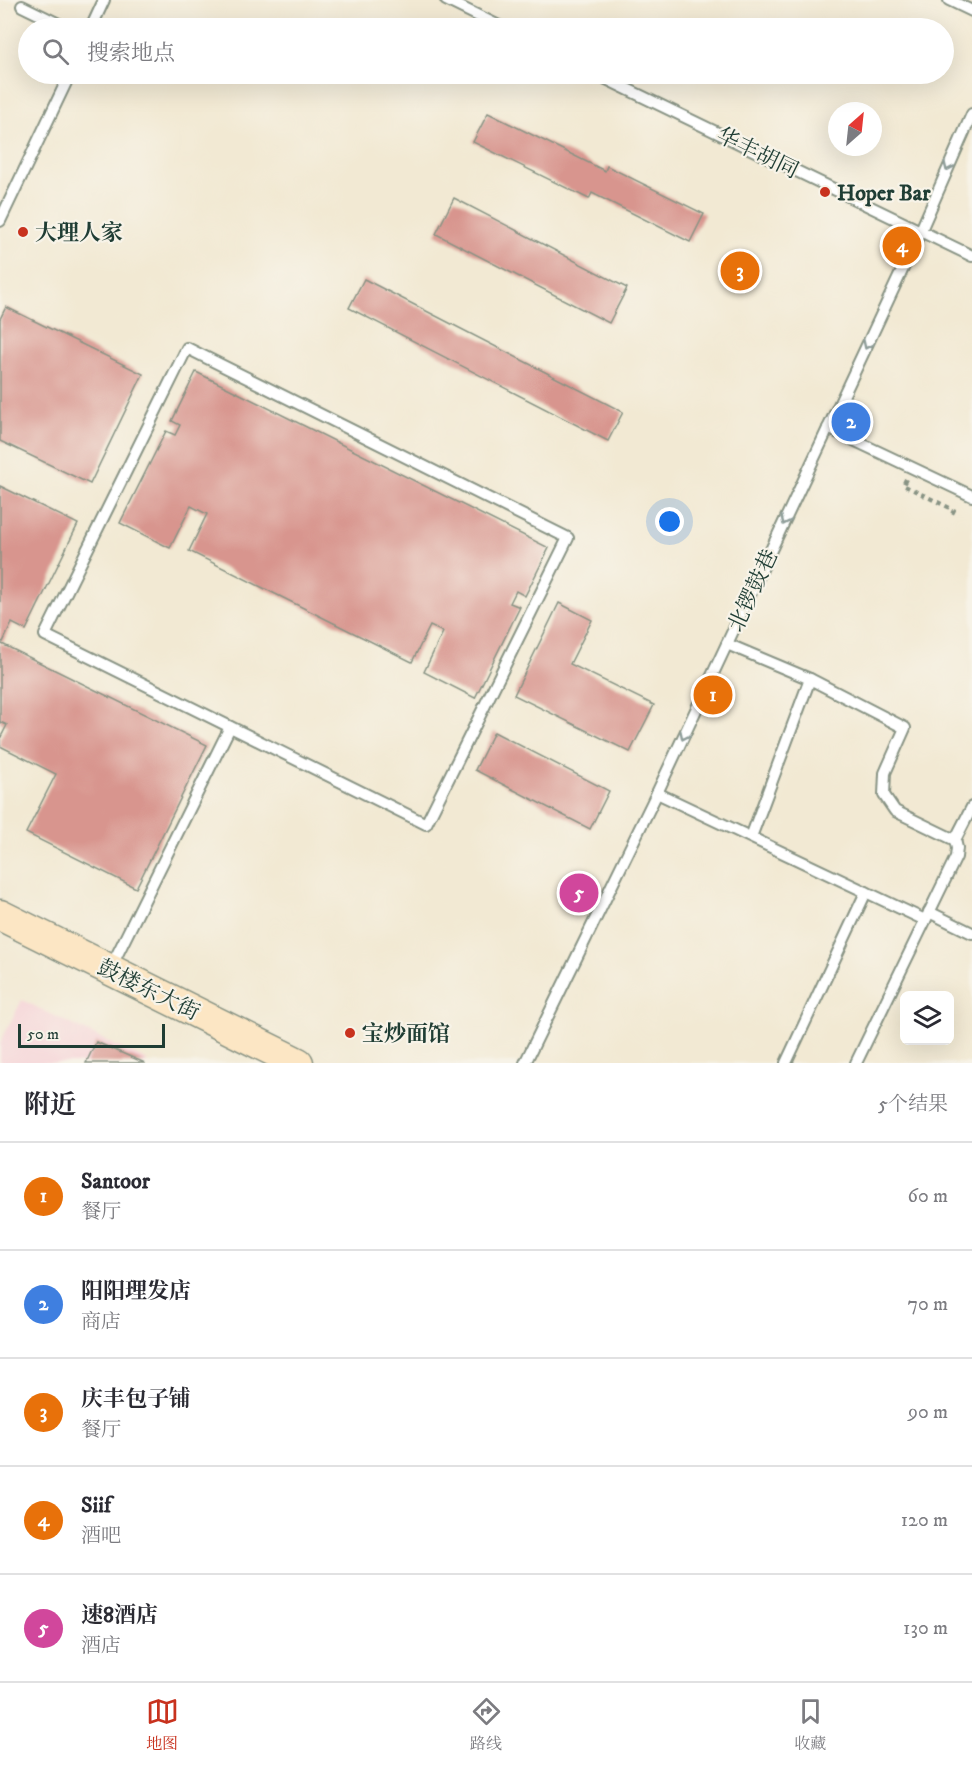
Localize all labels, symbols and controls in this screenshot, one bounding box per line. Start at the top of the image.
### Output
search box [18,18,954,84]
icon: search [39,35,72,68]
text: 搜索地点 [87,40,175,67]
north arrow [828,102,882,156]
street label: 华丰胡同 [712,122,803,185]
one-way arrow [944,161,956,172]
place label: Hoper Bar [837,180,931,207]
marker: Hoper Bar [818,185,832,199]
place label: 大理人家 [35,220,123,247]
pin: 4 [882,224,922,268]
marker: 大理人家 [16,225,30,239]
pin: 3 [720,248,760,294]
one-way arrow [863,338,875,349]
pin: 2 [832,400,870,444]
your location [655,507,684,536]
one-way arrow [780,515,792,526]
street label: 北锣鼓巷 [723,545,784,636]
pin: 1 [694,672,732,718]
one-way arrow [679,729,691,740]
pin: 5 [560,870,598,916]
street label: 鼓楼东大街 [93,954,204,1027]
map controls [900,991,954,1045]
button: layers [900,991,954,1045]
scale bar [18,1021,165,1048]
place label: 宝炒面馆 [362,1021,450,1048]
text: 50 m [27,1024,59,1044]
marker: 宝炒面馆 [343,1026,357,1040]
text: 附近 [24,1089,76,1122]
text: 5个结果 [878,1092,948,1117]
text: Santoor [81,1168,150,1195]
text: 1 [40,1184,47,1209]
text: 60 m [908,1184,948,1209]
text: 餐厅 [81,1200,121,1225]
text: 阳阳理发店 [81,1278,191,1305]
text: 2 [39,1292,48,1317]
text: 70 m [907,1292,948,1317]
text: 商店 [81,1310,121,1335]
text: 庆丰包子铺 [81,1386,191,1413]
text: 3 [40,1400,47,1425]
text: 90 m [908,1400,948,1425]
text: 餐厅 [81,1418,121,1443]
text: Siif [81,1492,111,1519]
text: 4 [38,1508,49,1533]
text: 120 m [901,1508,948,1533]
text: 酒吧 [81,1524,121,1549]
text: 速8酒店 [81,1602,158,1629]
text: 5 [39,1616,48,1641]
text: 130 m [903,1616,948,1641]
text: 酒店 [81,1634,121,1659]
tab: 地图 [146,1695,179,1754]
tab: 路线 [470,1695,503,1754]
tab: 收藏 [794,1695,827,1754]

